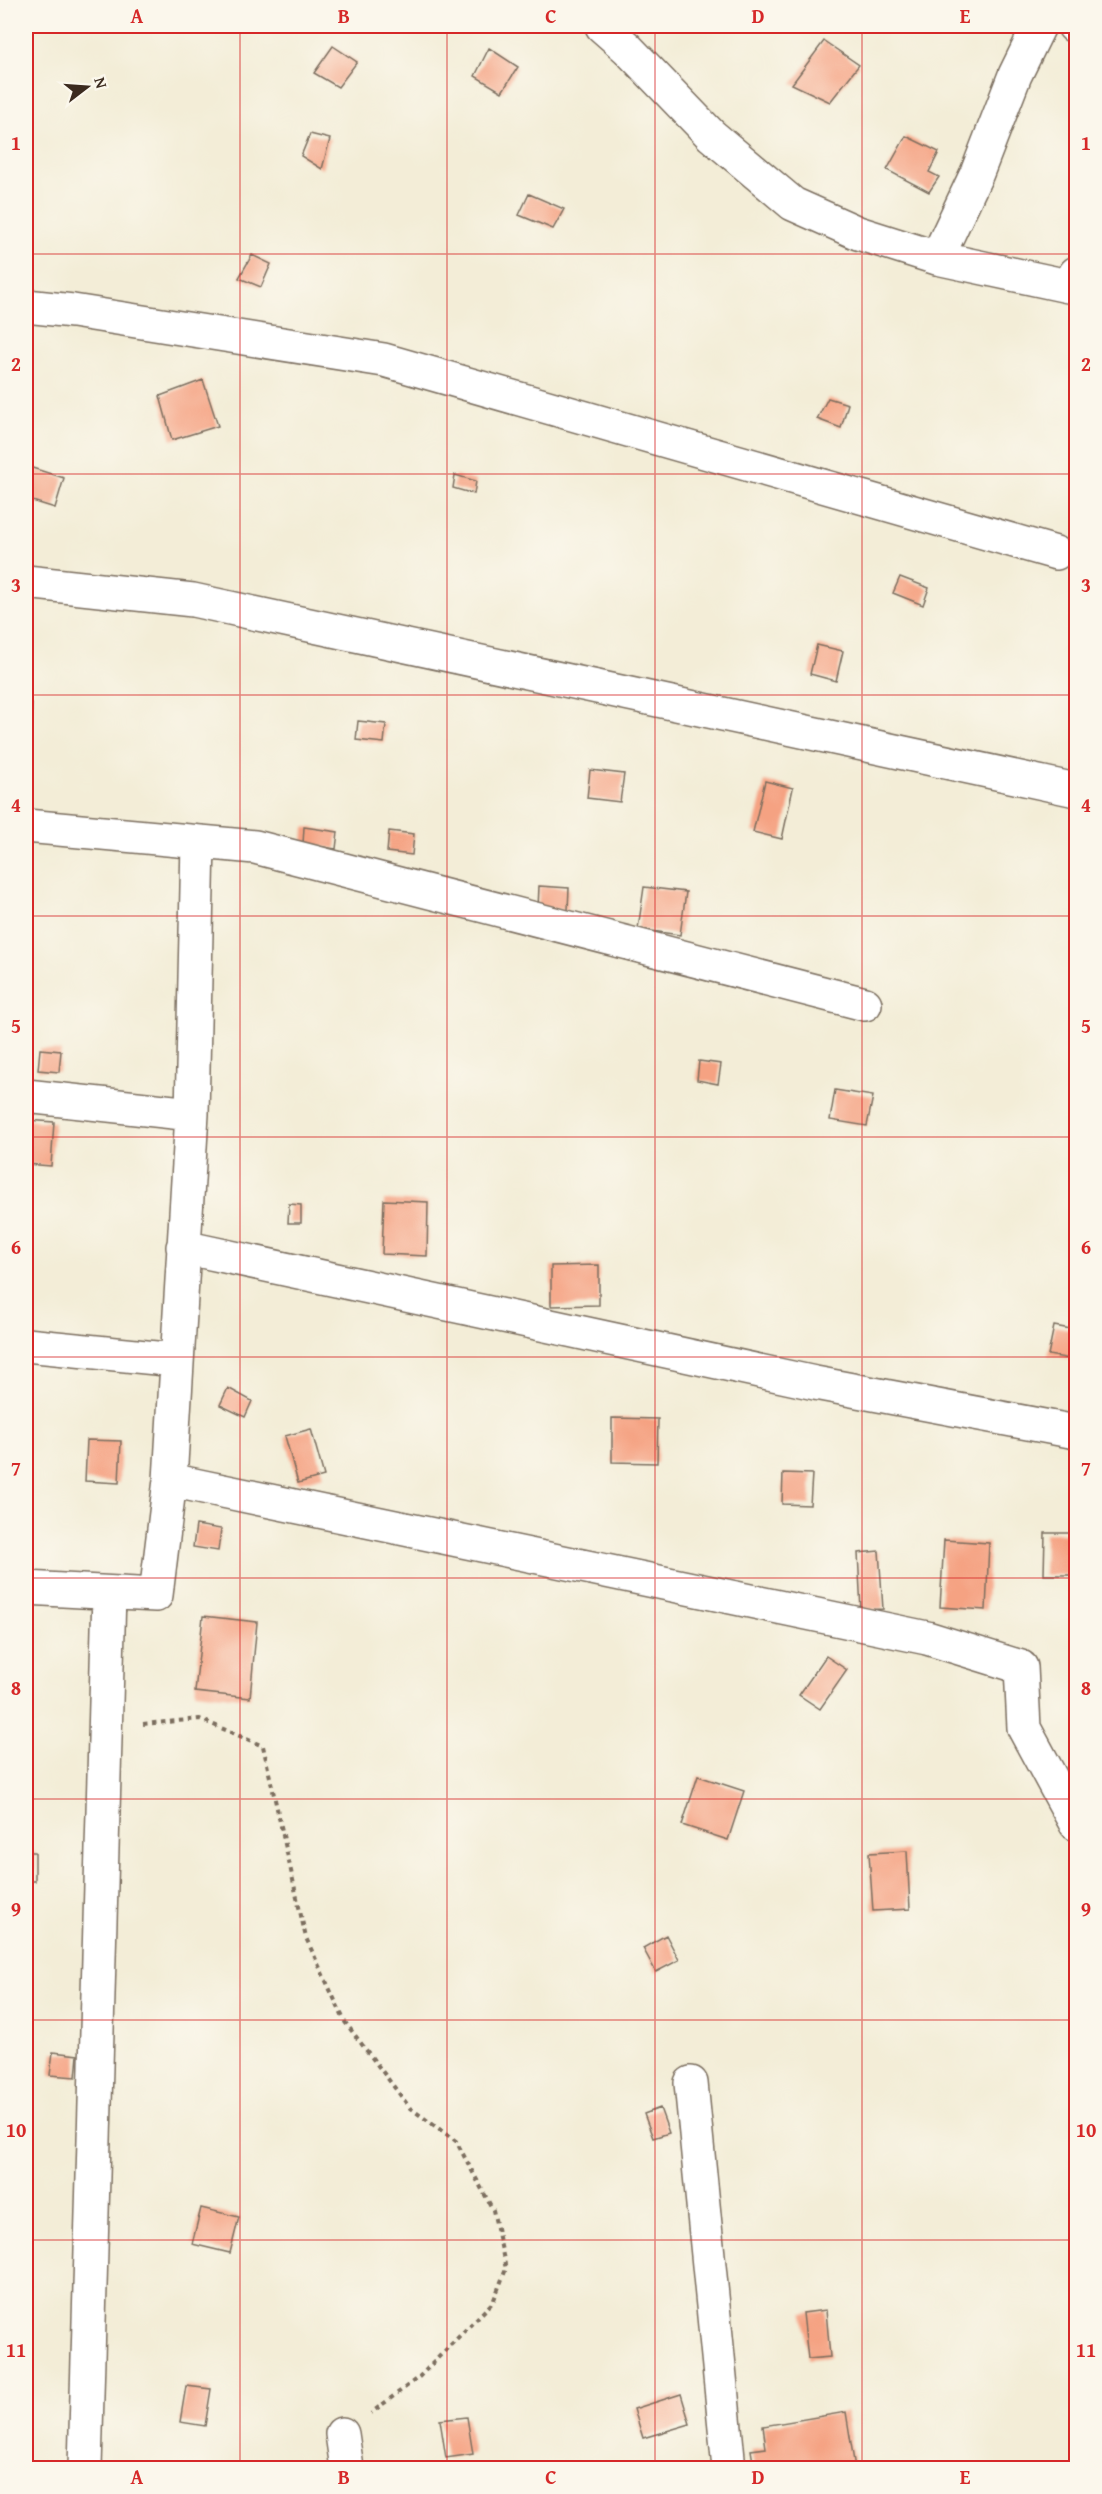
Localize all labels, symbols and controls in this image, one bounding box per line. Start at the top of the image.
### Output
text: A [131,1,144,30]
text: B [338,1,350,30]
text: C [545,1,557,30]
text: D [751,1,765,30]
text: E [960,1,971,30]
north arrow [57,57,117,117]
text: N [88,74,114,92]
text: 1 [11,128,21,157]
text: 1 [1081,128,1091,157]
text: 2 [11,349,21,378]
text: 2 [1081,349,1091,378]
text: 3 [11,570,21,599]
text: 3 [1081,570,1091,599]
text: 4 [11,790,21,819]
text: 4 [1081,790,1091,819]
text: 5 [11,1011,21,1040]
text: 5 [1081,1011,1091,1040]
text: 6 [11,1232,21,1261]
text: 6 [1081,1232,1091,1261]
text: 7 [11,1453,21,1482]
text: 7 [1081,1453,1091,1482]
text: 8 [11,1673,21,1702]
text: 8 [1081,1673,1091,1702]
text: 9 [11,1894,21,1923]
text: 9 [1081,1894,1091,1923]
text: 10 [6,2115,26,2144]
text: 10 [1076,2115,1096,2144]
text: 11 [6,2335,26,2364]
text: 11 [1076,2335,1096,2364]
text: A [131,2462,144,2491]
text: B [338,2462,350,2491]
text: C [545,2462,557,2491]
text: D [751,2462,765,2491]
text: E [960,2462,971,2491]

